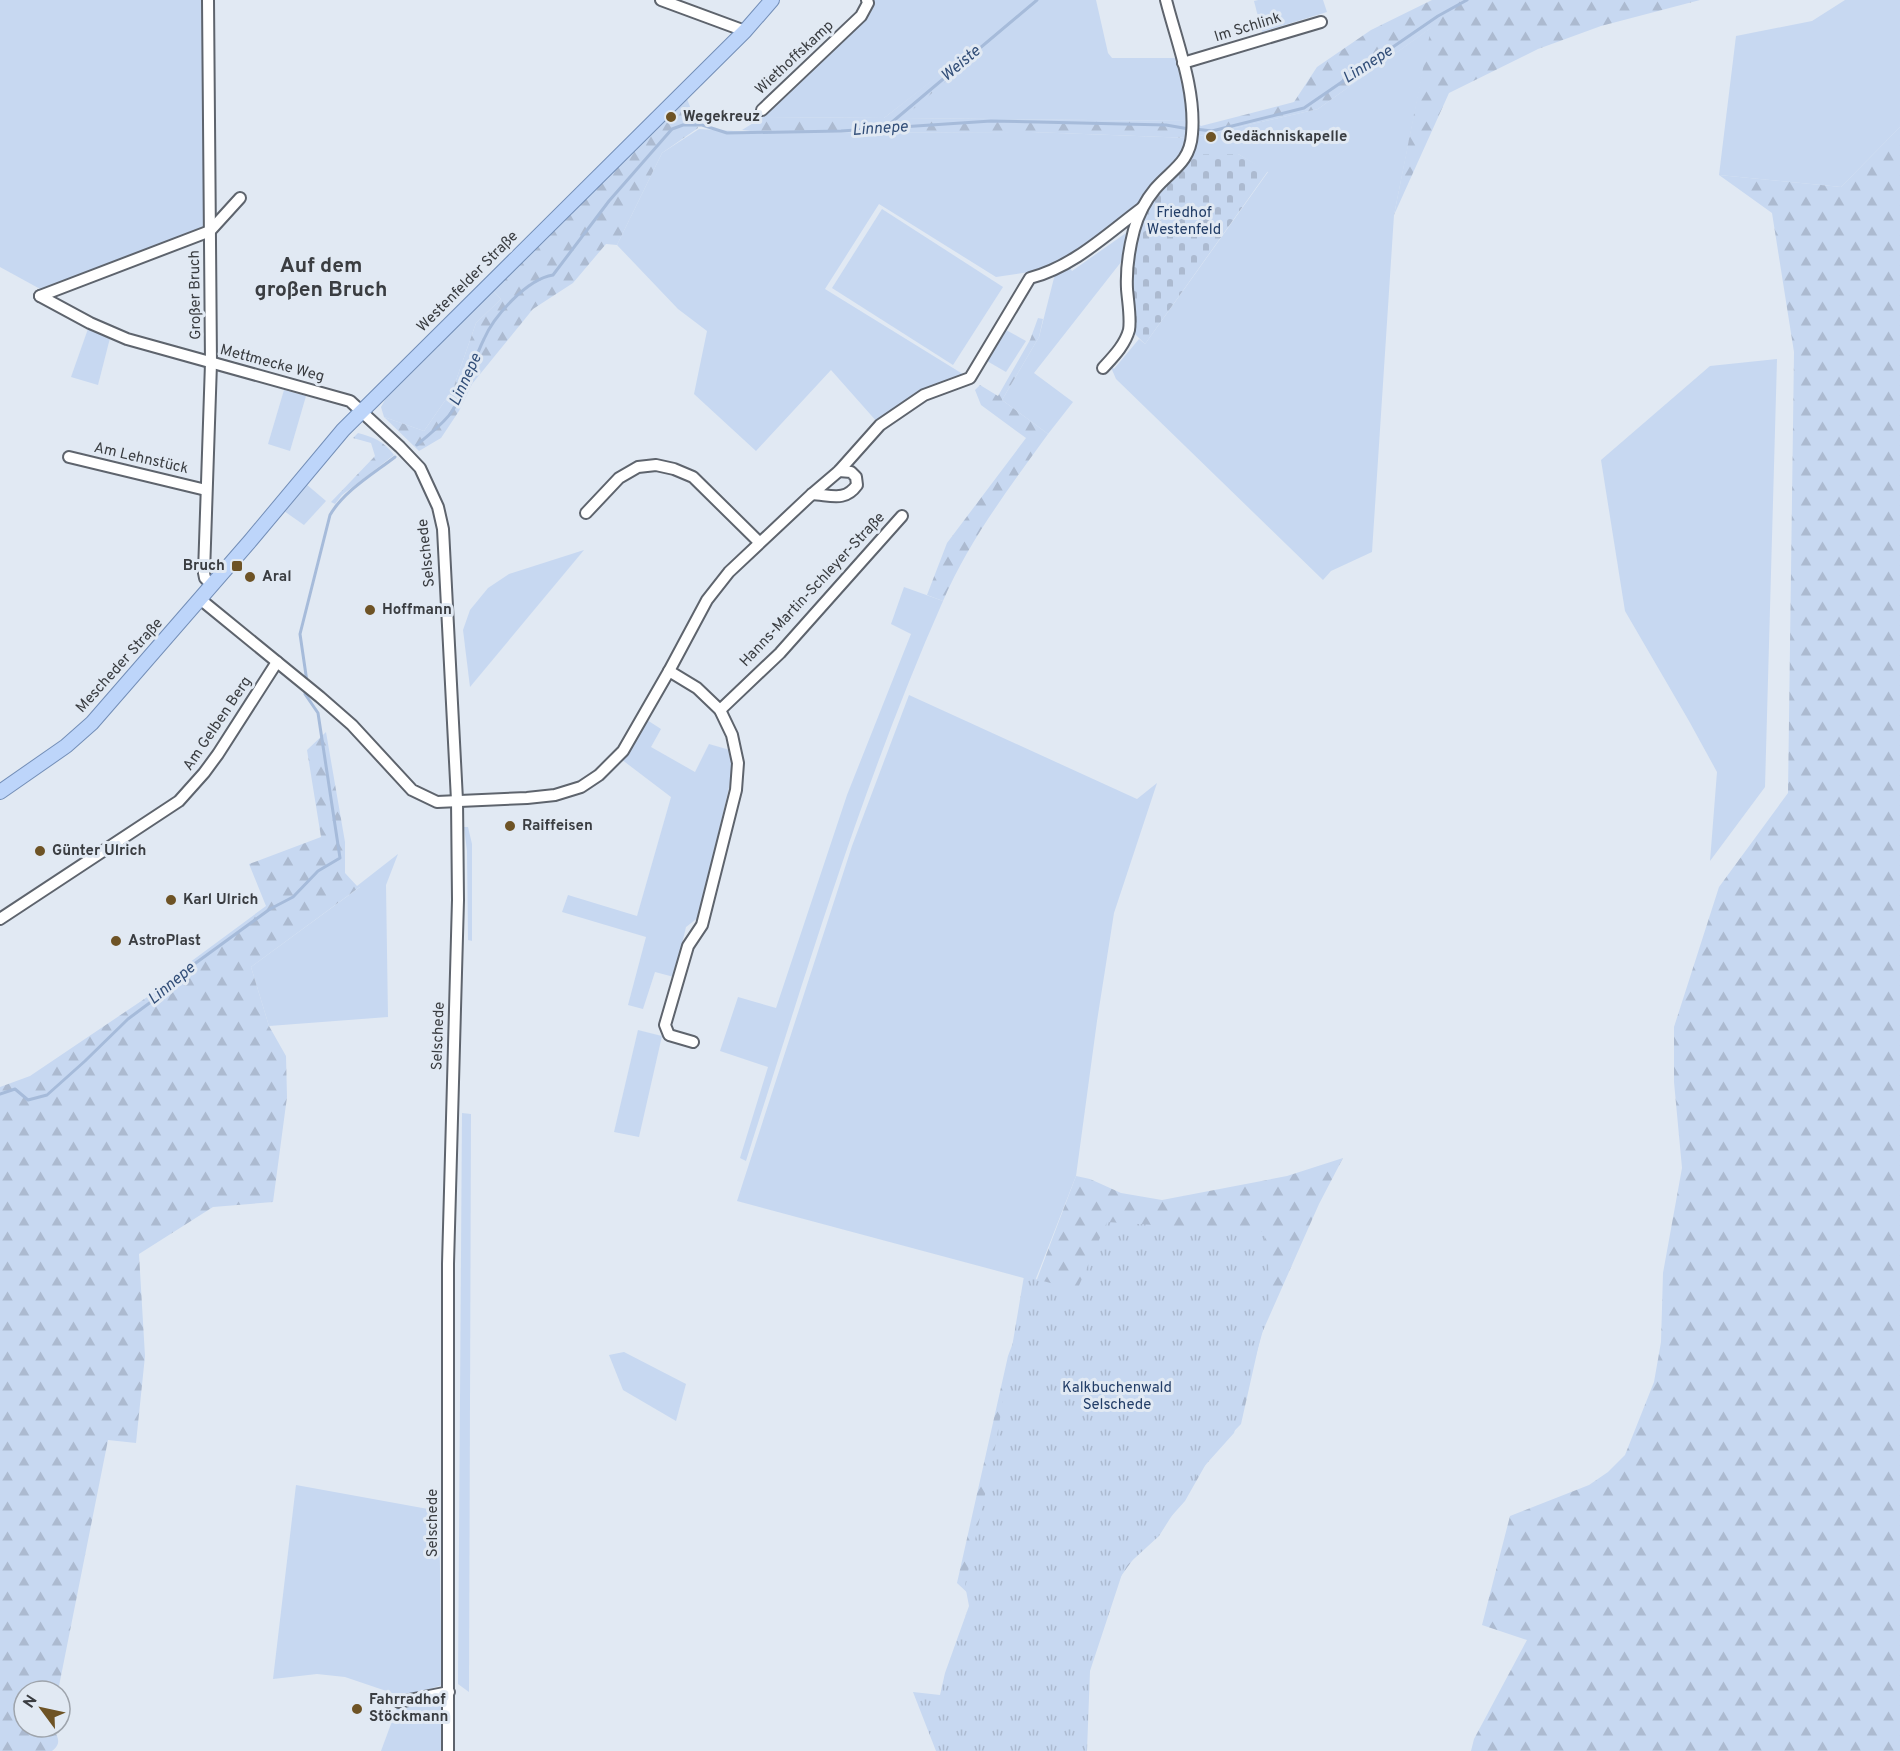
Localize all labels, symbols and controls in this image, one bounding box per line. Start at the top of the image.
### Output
street label: Im Schlink [1212,9,1284,47]
street label: Wiethoffskamp [752,17,838,99]
water label: Weiste [937,41,985,86]
water label: Linnepe [1339,41,1397,89]
place label: Wegekreuz [683,108,760,127]
marker: Wegekreuz [664,110,678,124]
water label: Linnepe [852,117,909,141]
place label: Gedächniskapelle [1223,128,1347,147]
marker: Gedächniskapelle [1204,130,1218,144]
park label: Friedhof Westenfeld [1147,204,1221,240]
street label: Westenfelder Straße [413,227,523,337]
street label: Großer Bruch [186,250,206,340]
district label: Auf dem großen Bruch [255,253,387,304]
street label: Mettmecke Weg [218,341,326,387]
water label: Linnepe [445,350,487,409]
street label: Am Lehnstück [92,439,190,479]
street label: Hanns-Martin-Schleyer-Straße [736,509,890,671]
street label: Selschede [414,518,440,588]
place label: Bruch [183,557,225,576]
marker: Bruch [230,559,244,573]
place label: Aral [262,568,292,587]
marker: Aral [243,570,257,584]
place label: Hoffmann [382,601,452,620]
marker: Hoffmann [363,603,377,617]
street label: Mescheder Straße [72,615,168,717]
street label: Am Gelben Berg [179,673,257,775]
place label: Raiffeisen [522,817,593,836]
marker: Raiffeisen [503,819,517,833]
place label: Günter Ulrich [52,842,146,861]
marker: Günter Ulrich [33,844,47,858]
place label: Karl Ulrich [183,891,258,910]
marker: Karl Ulrich [164,893,178,907]
place label: AstroPlast [128,932,201,951]
marker: AstroPlast [109,934,123,948]
water label: Linnepe [144,958,200,1010]
street label: Selschede [428,1001,450,1071]
park label: Kalkbuchenwald Selschede [1062,1379,1172,1415]
street label: Selschede [424,1489,443,1557]
north arrow [12,1679,72,1739]
place label: Fahrradhof Stöckmann [369,1691,449,1727]
text: N [20,1692,43,1712]
marker: Fahrradhof Stöckmann [350,1702,364,1716]

